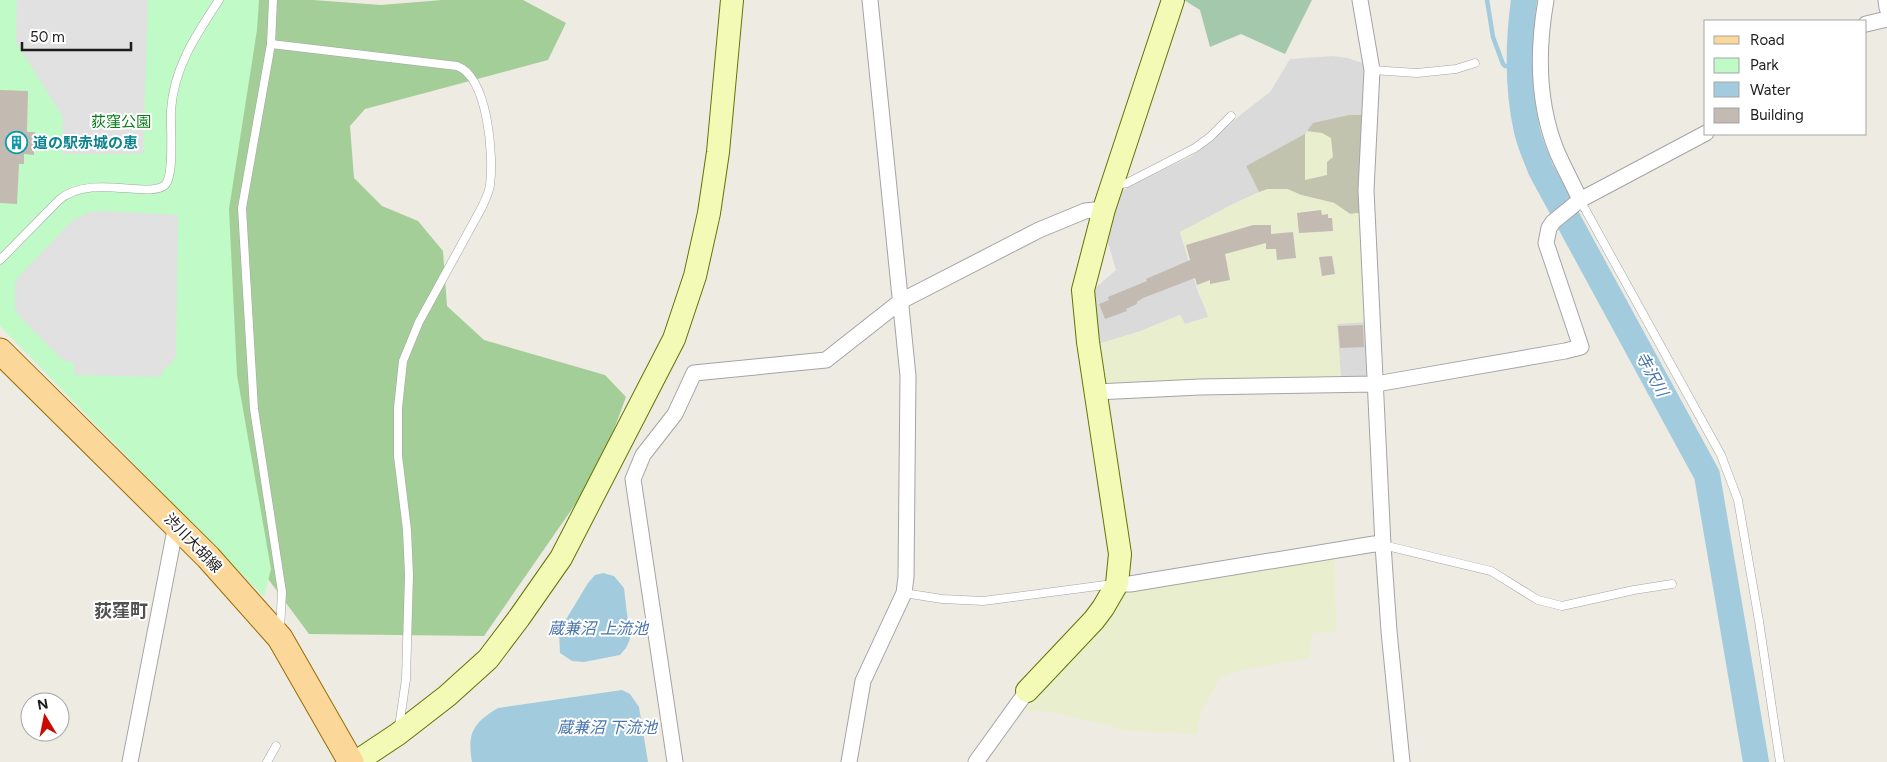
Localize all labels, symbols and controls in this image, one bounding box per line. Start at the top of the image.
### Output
scale bar [22,20,131,52]
legend [1704,20,1867,135]
text: 50 m [30,28,65,46]
text: Road [1750,31,1785,49]
text: Park [1750,56,1779,74]
text: Water [1750,81,1790,99]
text: Building [1750,106,1804,124]
park label: 荻窪公園 [91,113,151,131]
building icon: 道の駅赤城の恵 [5,131,29,155]
place label: 道の駅赤城の恵 [33,134,138,152]
water label: 寺沢川 [1632,348,1673,401]
street label: 渋川大胡線 [160,510,226,576]
district label: 荻窪町 [94,600,148,622]
water label: 蔵兼沼 上流池 [548,619,650,638]
north arrow [20,692,70,742]
text: N [36,695,50,714]
water label: 蔵兼沼 下流池 [557,718,659,737]

